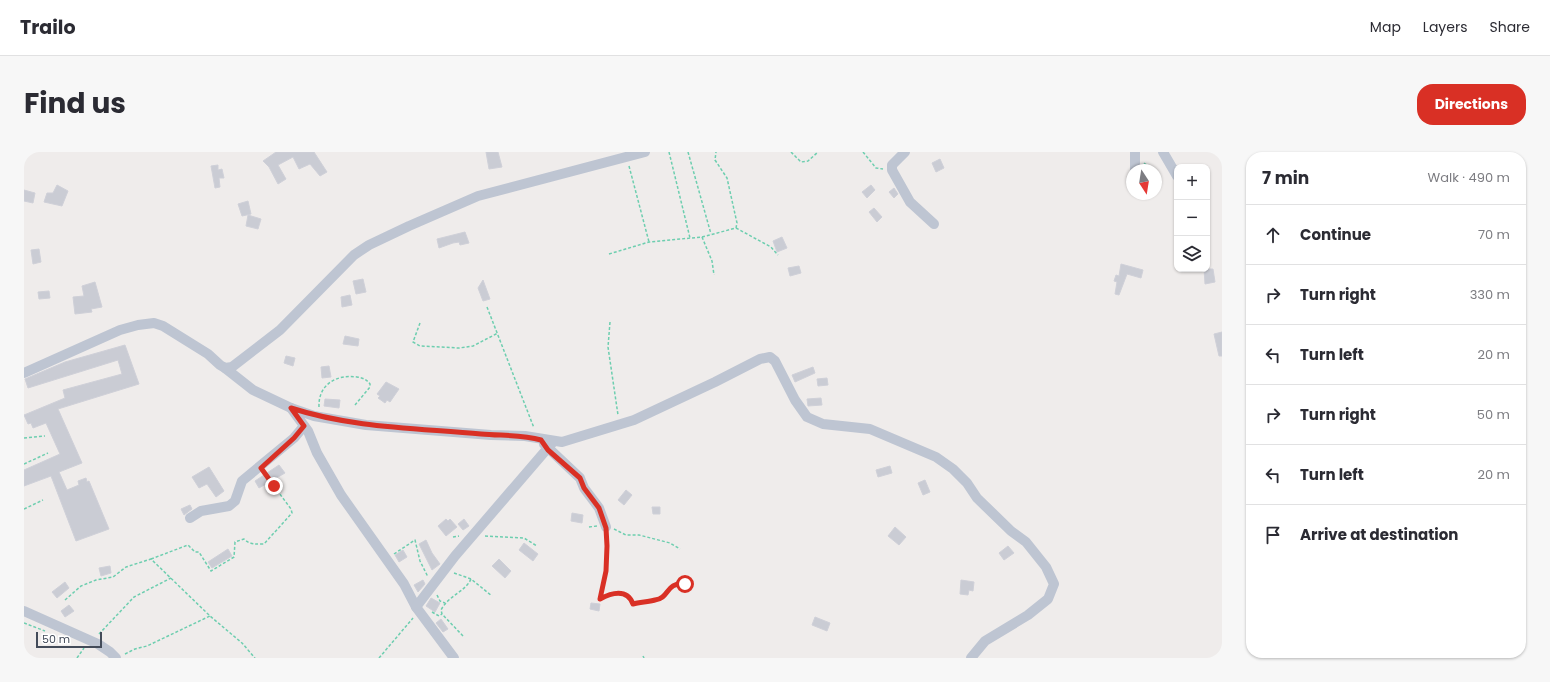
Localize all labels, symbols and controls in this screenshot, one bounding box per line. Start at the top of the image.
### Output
text: Trailo [20,14,76,41]
text: Map [1370,17,1401,37]
text: Layers [1423,17,1467,37]
text: Share [1489,17,1530,37]
text: Find us [24,84,126,123]
button: Directions [1417,84,1526,125]
north arrow [1126,164,1162,200]
map controls [1174,164,1210,272]
button: + [1174,164,1210,200]
text: 7 min [1262,166,1309,190]
text: Walk · 490 m [1428,168,1510,187]
button: − [1174,200,1210,236]
icon: ahead [1262,224,1284,246]
text: Continue [1300,224,1371,245]
text: 70 m [1478,225,1510,244]
button: layers [1174,236,1210,272]
icon: right [1262,284,1284,306]
text: Turn right [1300,284,1376,305]
text: 330 m [1470,285,1510,304]
icon: left [1262,344,1284,366]
text: Turn left [1300,344,1364,365]
text: 20 m [1477,345,1510,364]
icon: right [1262,404,1284,426]
text: Turn right [1300,404,1376,425]
text: 50 m [1477,405,1510,424]
icon: left [1262,464,1284,486]
text: Turn left [1300,464,1364,485]
text: 20 m [1477,465,1510,484]
route end [265,477,283,495]
icon: arrive [1262,524,1284,546]
text: Arrive at destination [1300,524,1458,545]
route start [676,575,694,593]
scale bar [36,630,102,649]
text: 50 m [42,631,70,647]

